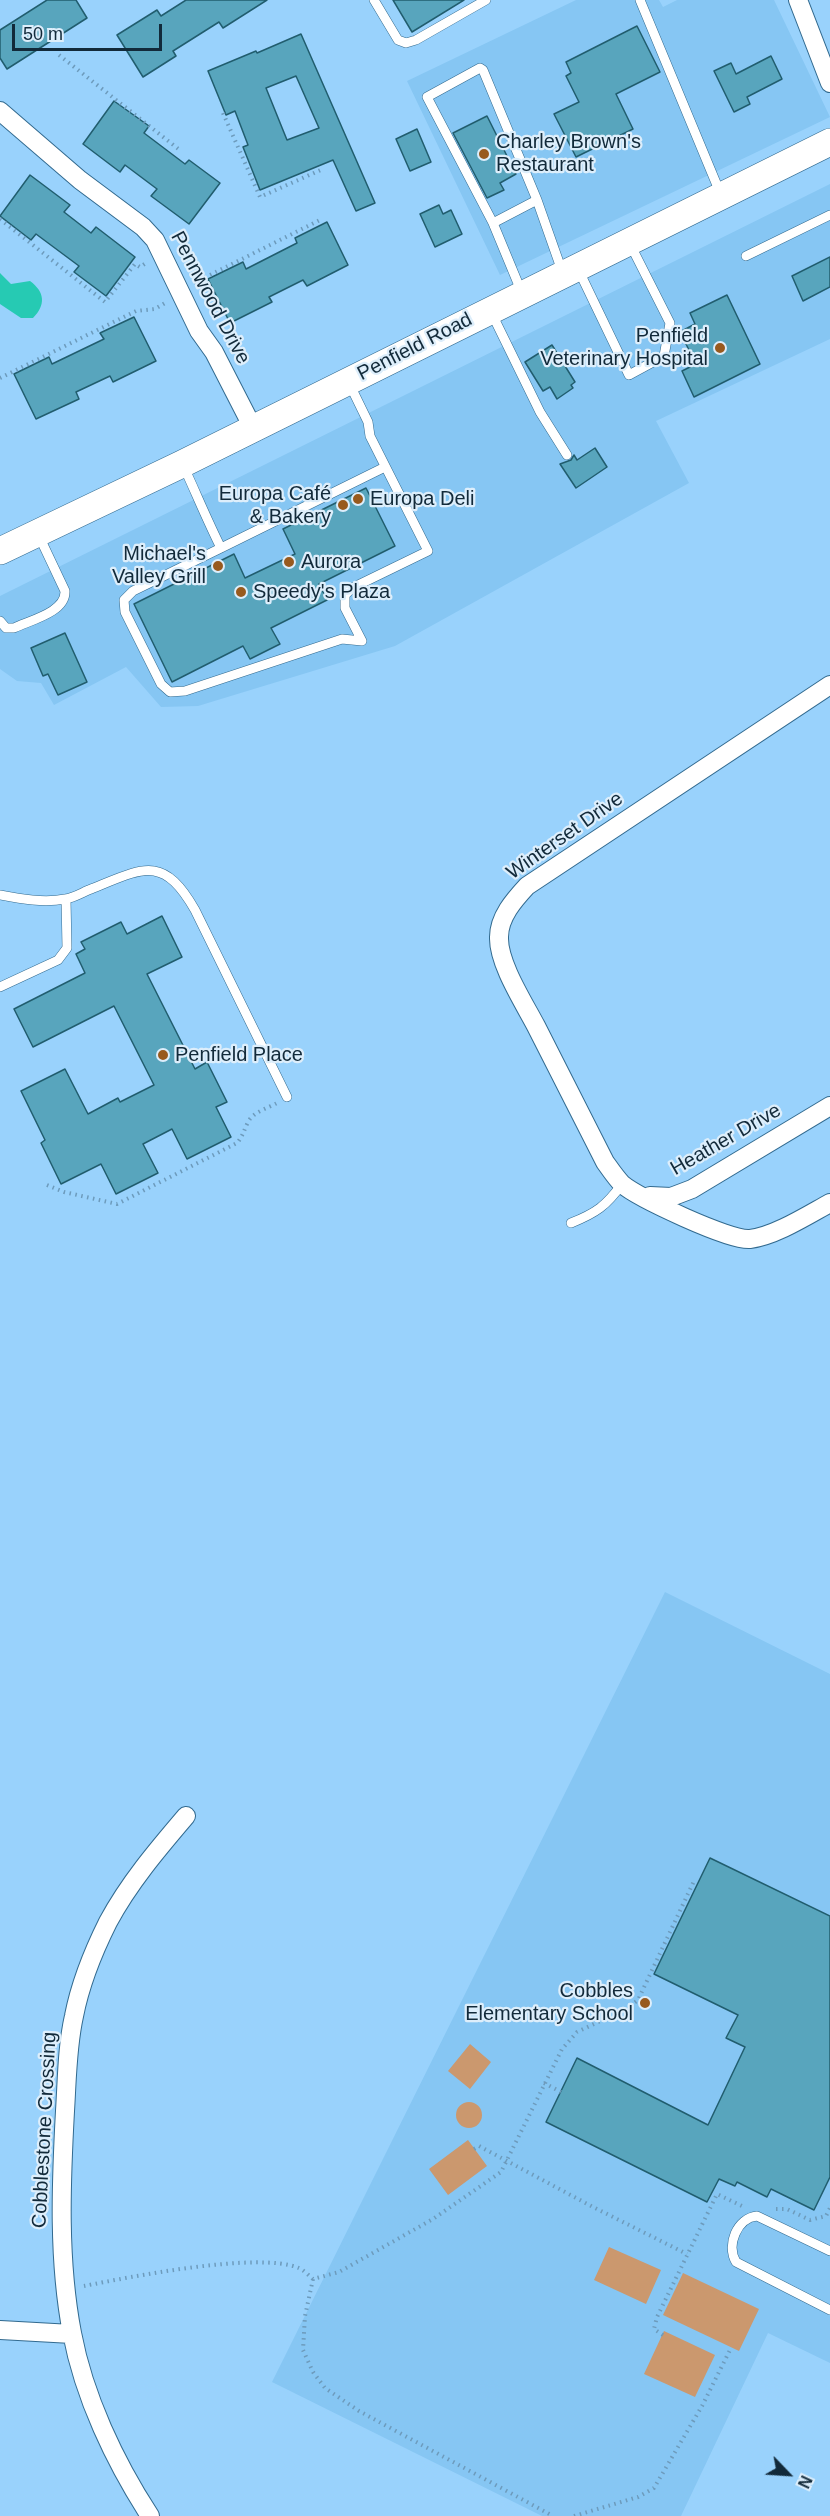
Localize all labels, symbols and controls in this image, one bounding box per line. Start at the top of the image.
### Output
scale bar [15,12,165,50]
text: 50 m [23,24,63,44]
place label: Charley Brown's Restaurant [496,130,641,177]
marker: Charley Brown's Restaurant [477,147,491,161]
street label: Pennwood Drive [165,228,255,368]
street label: Penfield Road [354,308,476,386]
place label: Penfield Veterinary Hospital [540,324,708,371]
marker: Penfield Veterinary Hospital [713,341,727,355]
place label: Europa Café & Bakery [219,482,331,529]
place label: Europa Deli [370,487,475,511]
marker: Europa Deli [351,492,365,506]
marker: Europa Café & Bakery [336,498,350,512]
place label: Michael's Valley Grill [112,542,206,589]
place label: Aurora [301,550,361,574]
marker: Aurora [282,555,296,569]
marker: Michael's Valley Grill [211,559,225,573]
place label: Speedy's Plaza [253,580,390,604]
marker: Speedy's Plaza [234,585,248,599]
street label: Winterset Drive [502,787,628,885]
place label: Penfield Place [175,1043,303,1067]
marker: Penfield Place [156,1048,170,1062]
street label: Heather Drive [667,1099,785,1181]
place label: Cobbles Elementary School [465,1979,633,2026]
marker: Cobbles Elementary School [638,1996,652,2010]
street label: Cobblestone Crossing [28,2031,62,2229]
north arrow [758,2444,818,2504]
text: N [795,2473,815,2491]

